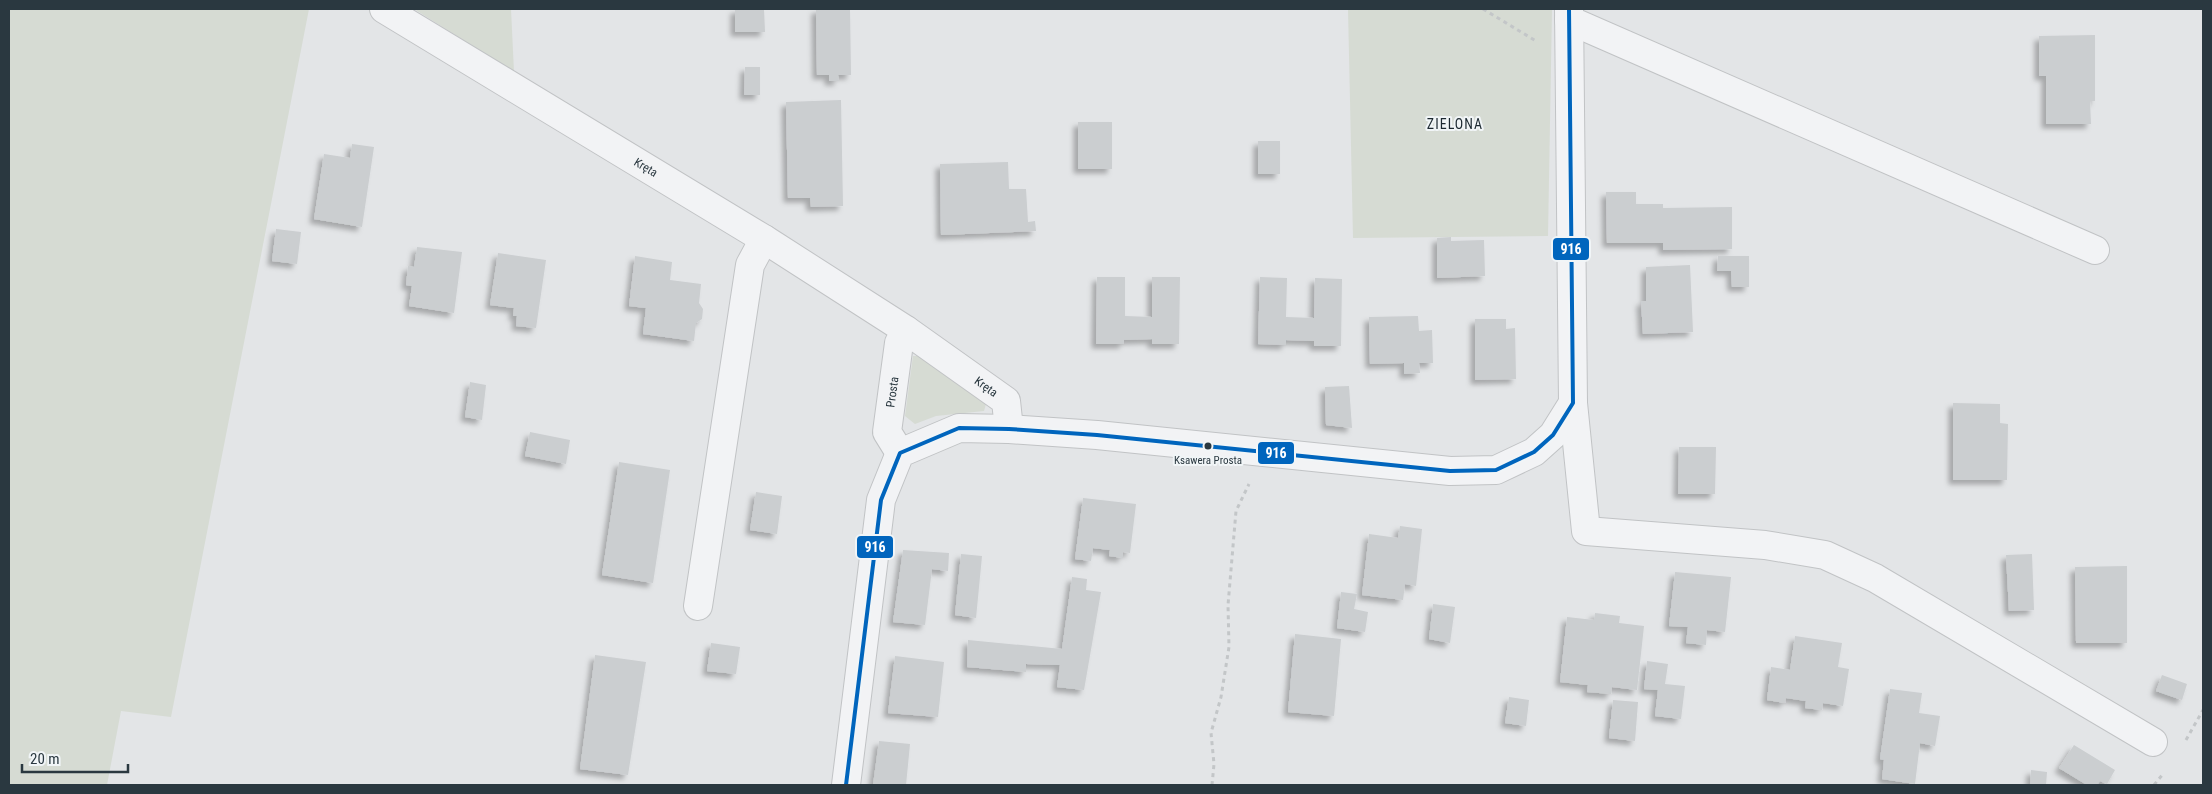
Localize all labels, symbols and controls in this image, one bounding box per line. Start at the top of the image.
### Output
district label: ZIELONA [1427,116,1483,132]
street label: Kręta [631,155,660,180]
line badge: 916 [1552,237,1590,261]
text: 916 [1560,241,1582,257]
street label: Kręta [972,374,1000,400]
street label: Prosta [883,376,901,408]
marker: Ksawera Prosta [1203,441,1213,451]
line badge: 916 [1257,441,1295,465]
text: 916 [1265,445,1287,461]
place label: Ksawera Prosta [1174,454,1242,467]
line badge: 916 [856,535,894,559]
text: 916 [864,539,886,555]
scale bar [22,742,129,774]
text: 20 m [30,750,60,768]

